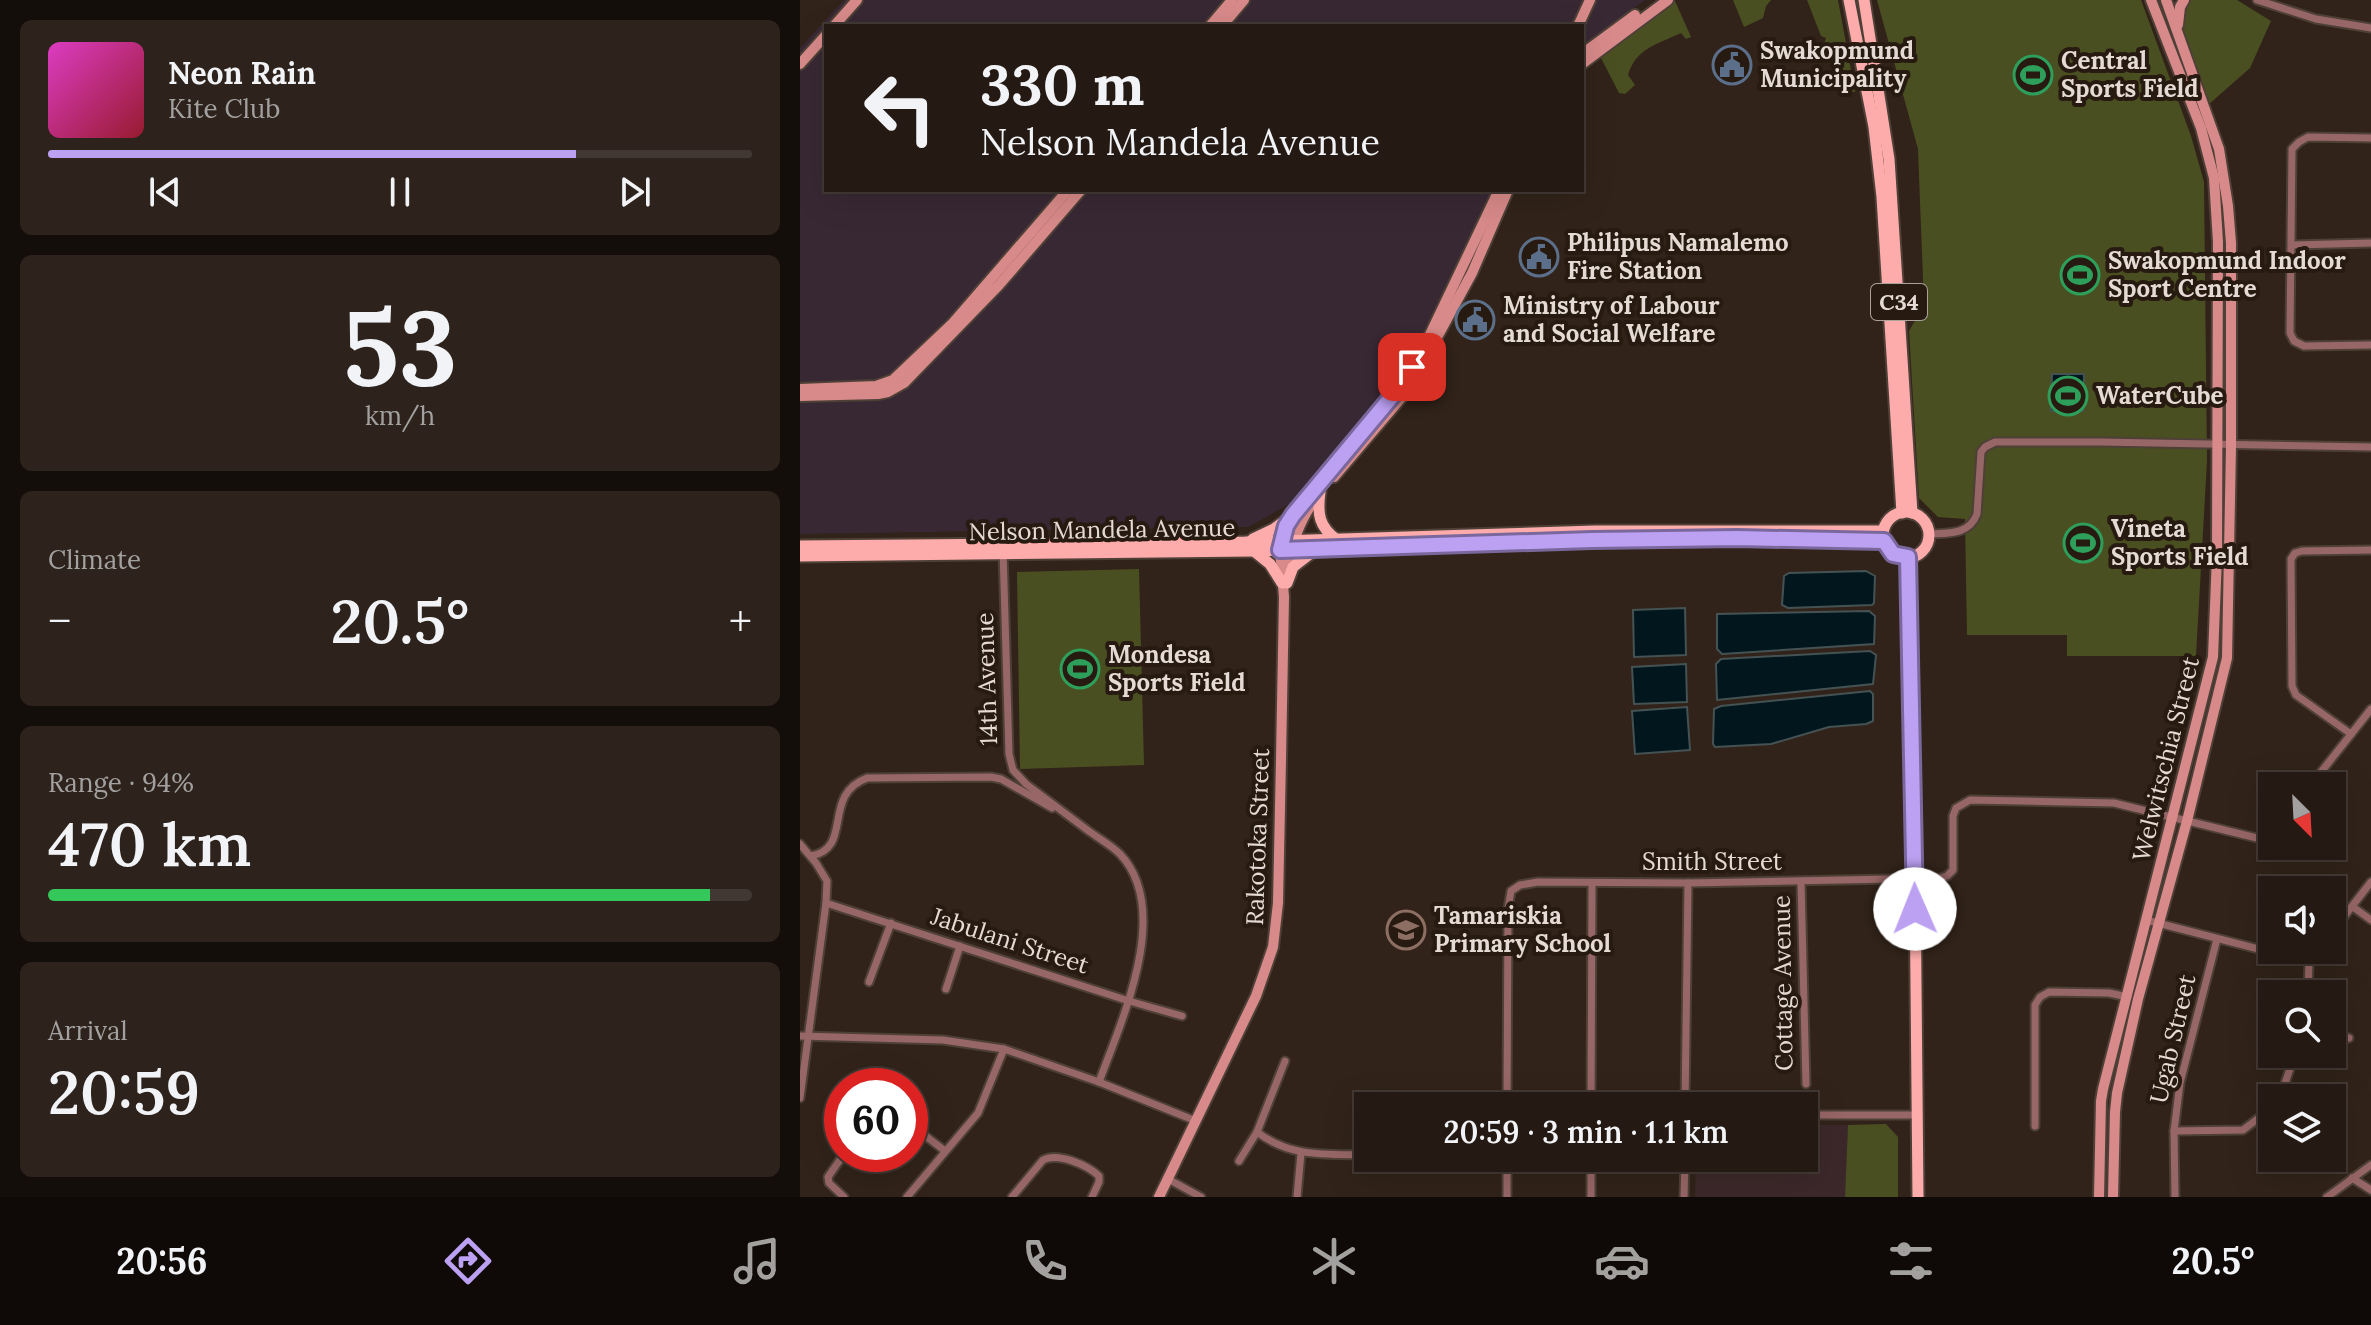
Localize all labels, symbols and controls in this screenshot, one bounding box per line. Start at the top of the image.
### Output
place label: Swakopmund Municipality [1760,35,1914,94]
public building icon: Swakopmund Municipality [1711,44,1753,86]
place label: Central Sports Field [2061,45,2199,104]
text: 330 m [980,49,1145,120]
text: Neon Rain [168,54,316,92]
sports icon: Central Sports Field [2012,54,2054,96]
icon: left [848,56,952,160]
text: Kite Club [168,92,280,125]
text: Nelson Mandela Avenue [980,119,1380,165]
icon: previous [143,170,187,214]
icon: pause [378,170,422,214]
icon: next [613,170,657,214]
place label: Philipus Namalemo Fire Station [1567,227,1789,286]
public building icon: Philipus Namalemo Fire Station [1518,236,1560,278]
place label: Swakopmund Indoor Sport Centre [2108,245,2346,304]
sports icon: Swakopmund Indoor Sport Centre [2059,254,2101,296]
text: 53 [343,280,457,413]
road number: C34 [1871,284,1927,320]
place label: Ministry of Labour and Social Welfare [1503,290,1720,349]
public building icon: Ministry of Labour and Social Welfare [1454,299,1496,341]
pin [1378,333,1446,401]
icon: arrive [1390,345,1434,389]
sports icon: WaterCube [2047,375,2089,417]
place label: WaterCube [2096,380,2224,411]
text: km/h [365,399,435,432]
street label: Nelson Mandela Avenue [968,512,1236,547]
place label: Vineta Sports Field [2111,513,2249,572]
sports icon: Vineta Sports Field [2062,522,2104,564]
text: Climate [48,543,141,576]
text: 20.5° [330,583,470,659]
text: − [48,593,71,649]
text: + [729,593,752,649]
street label: 14th Avenue [969,612,1004,746]
place label: Mondesa Sports Field [1108,639,1246,698]
sports icon: Mondesa Sports Field [1059,648,1101,690]
street label: Welwitschia Street [2125,653,2206,864]
street label: Rakotoka Street [1239,747,1276,926]
text: Range · 94% [48,766,194,799]
north arrow [2258,772,2346,860]
map controls [2258,772,2346,1172]
text: 470 km [48,806,251,882]
street label: Smith Street [1642,846,1783,877]
position arrow [1873,867,1957,951]
button: sound [2258,876,2346,964]
street label: Cottage Avenue [1765,895,1800,1071]
street label: Jabulani Street [926,900,1094,981]
place label: Tamariskia Primary School [1434,900,1611,959]
school or university icon: Tamariskia Primary School [1385,909,1427,951]
street label: Ugab Street [2143,971,2203,1106]
button: search [2258,980,2346,1068]
text: Arrival [48,1014,127,1047]
text: 20:59 [48,1054,200,1130]
speed limit sign: 60 [824,1068,928,1172]
button: layers [2258,1084,2346,1172]
text: 20:59 · 3 min · 1.1 km [1444,1113,1728,1151]
icon: directions [440,1233,496,1289]
icon: music [729,1233,785,1289]
icon: phone [1017,1233,1073,1289]
icon: climate [1306,1233,1362,1289]
icon: car [1594,1233,1650,1289]
icon: filters [1883,1233,1939,1289]
text: 20:56 [116,1238,208,1284]
text: 20.5° [2172,1238,2255,1284]

